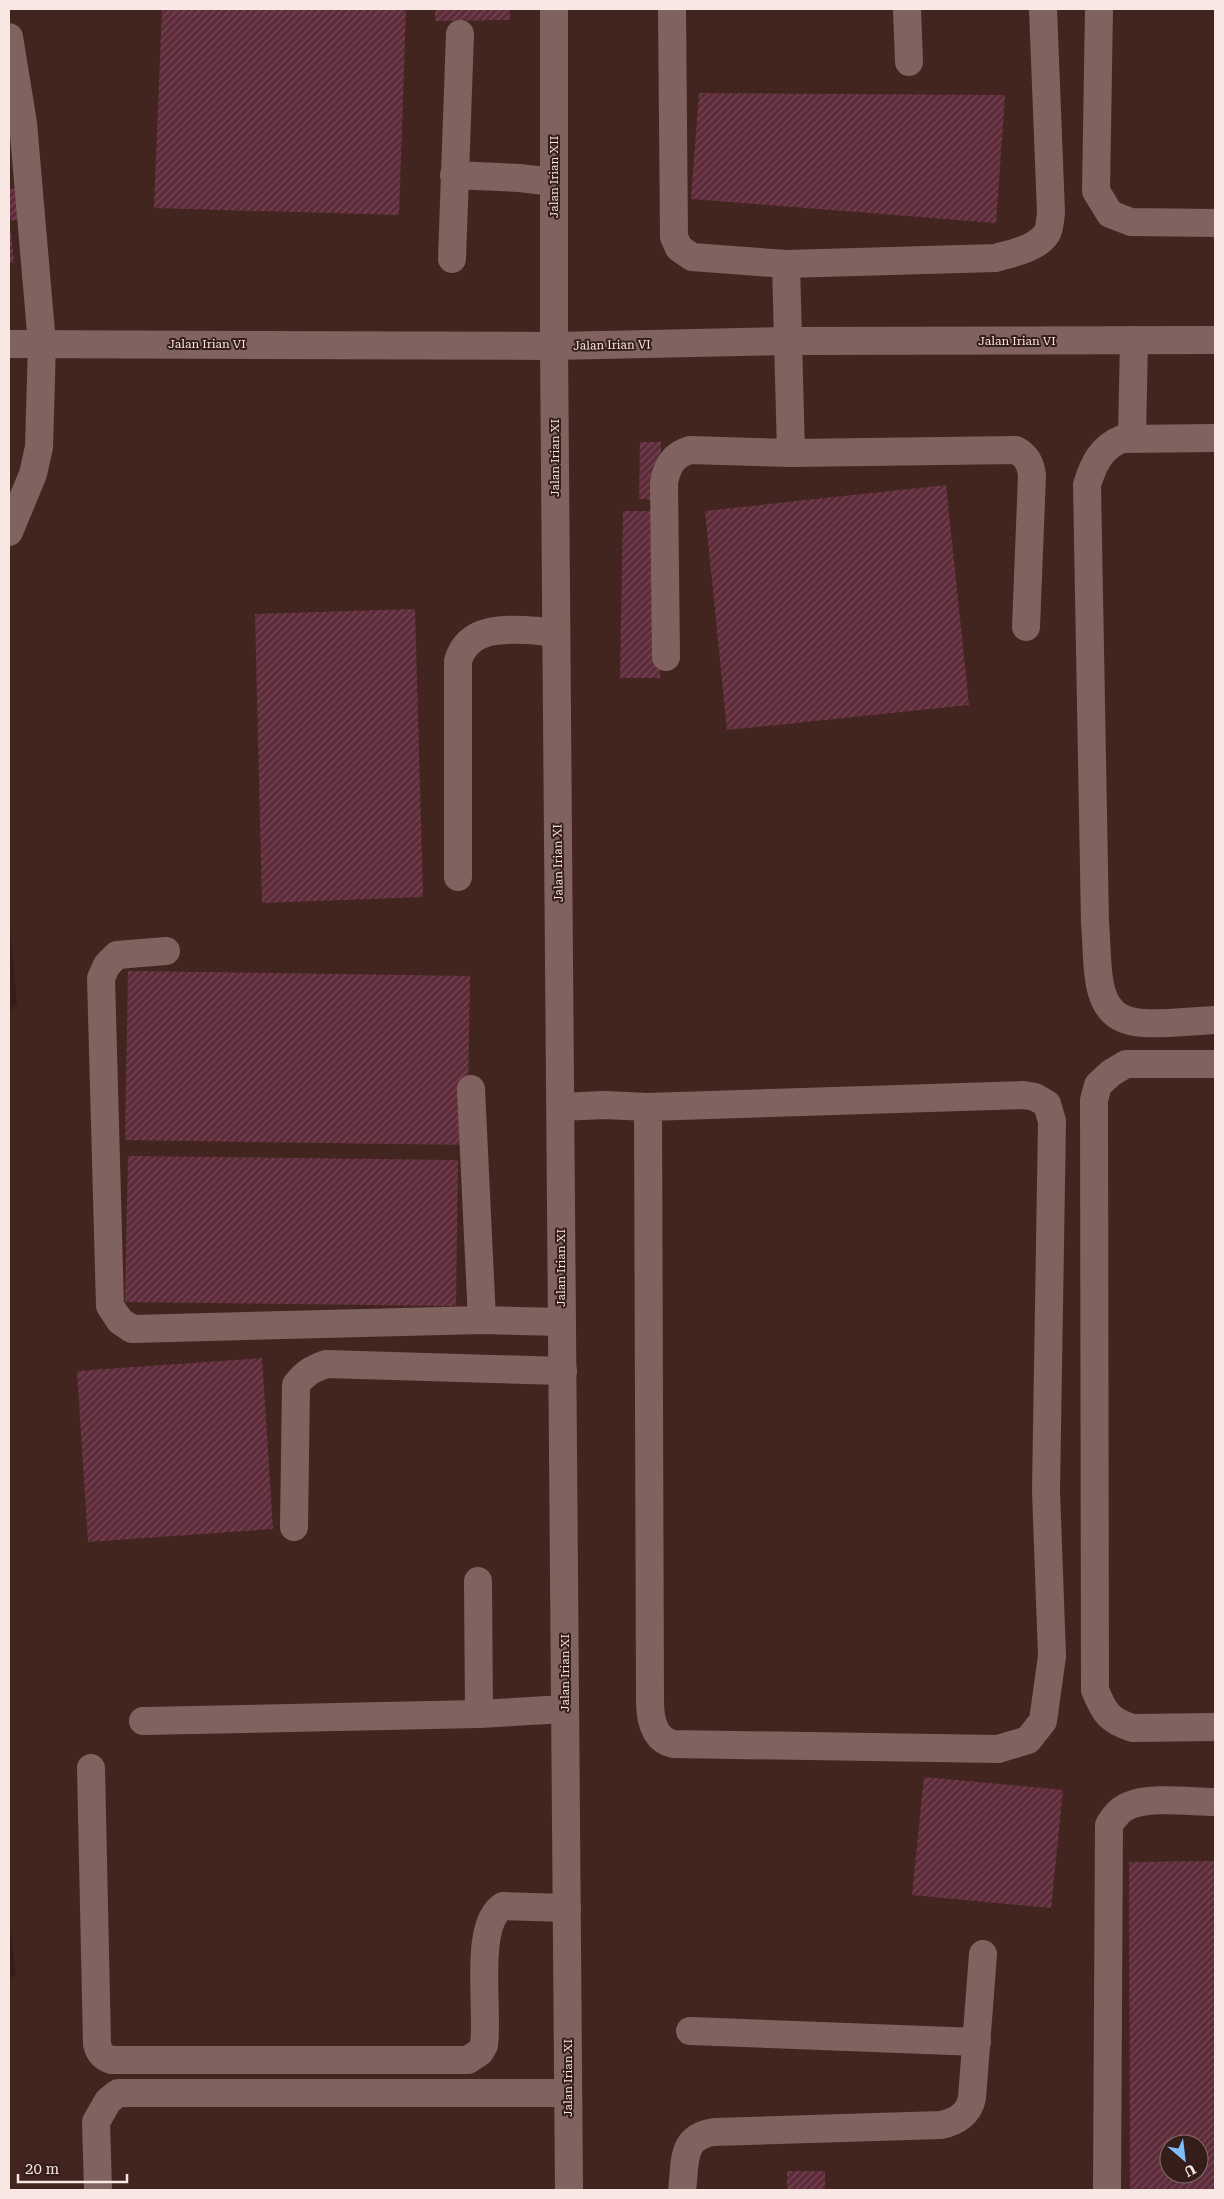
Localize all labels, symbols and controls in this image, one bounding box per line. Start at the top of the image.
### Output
street label: Jalan Irian XII [547,136,561,218]
street label: Jalan Irian VI [978,334,1056,348]
street label: Jalan Irian VI [168,337,246,351]
street label: Jalan Irian VI [573,337,651,353]
street label: Jalan Irian XI [548,419,562,497]
street label: Jalan Irian XI [550,824,566,902]
street label: Jalan Irian XI [554,1229,568,1307]
street label: Jalan Irian XI [558,1634,572,1712]
street label: Jalan Irian XI [561,2039,575,2117]
north arrow [1159,2134,1209,2184]
scale bar [18,2152,126,2184]
text: 20 m [25,2160,60,2178]
text: U [1181,2161,1199,2180]

